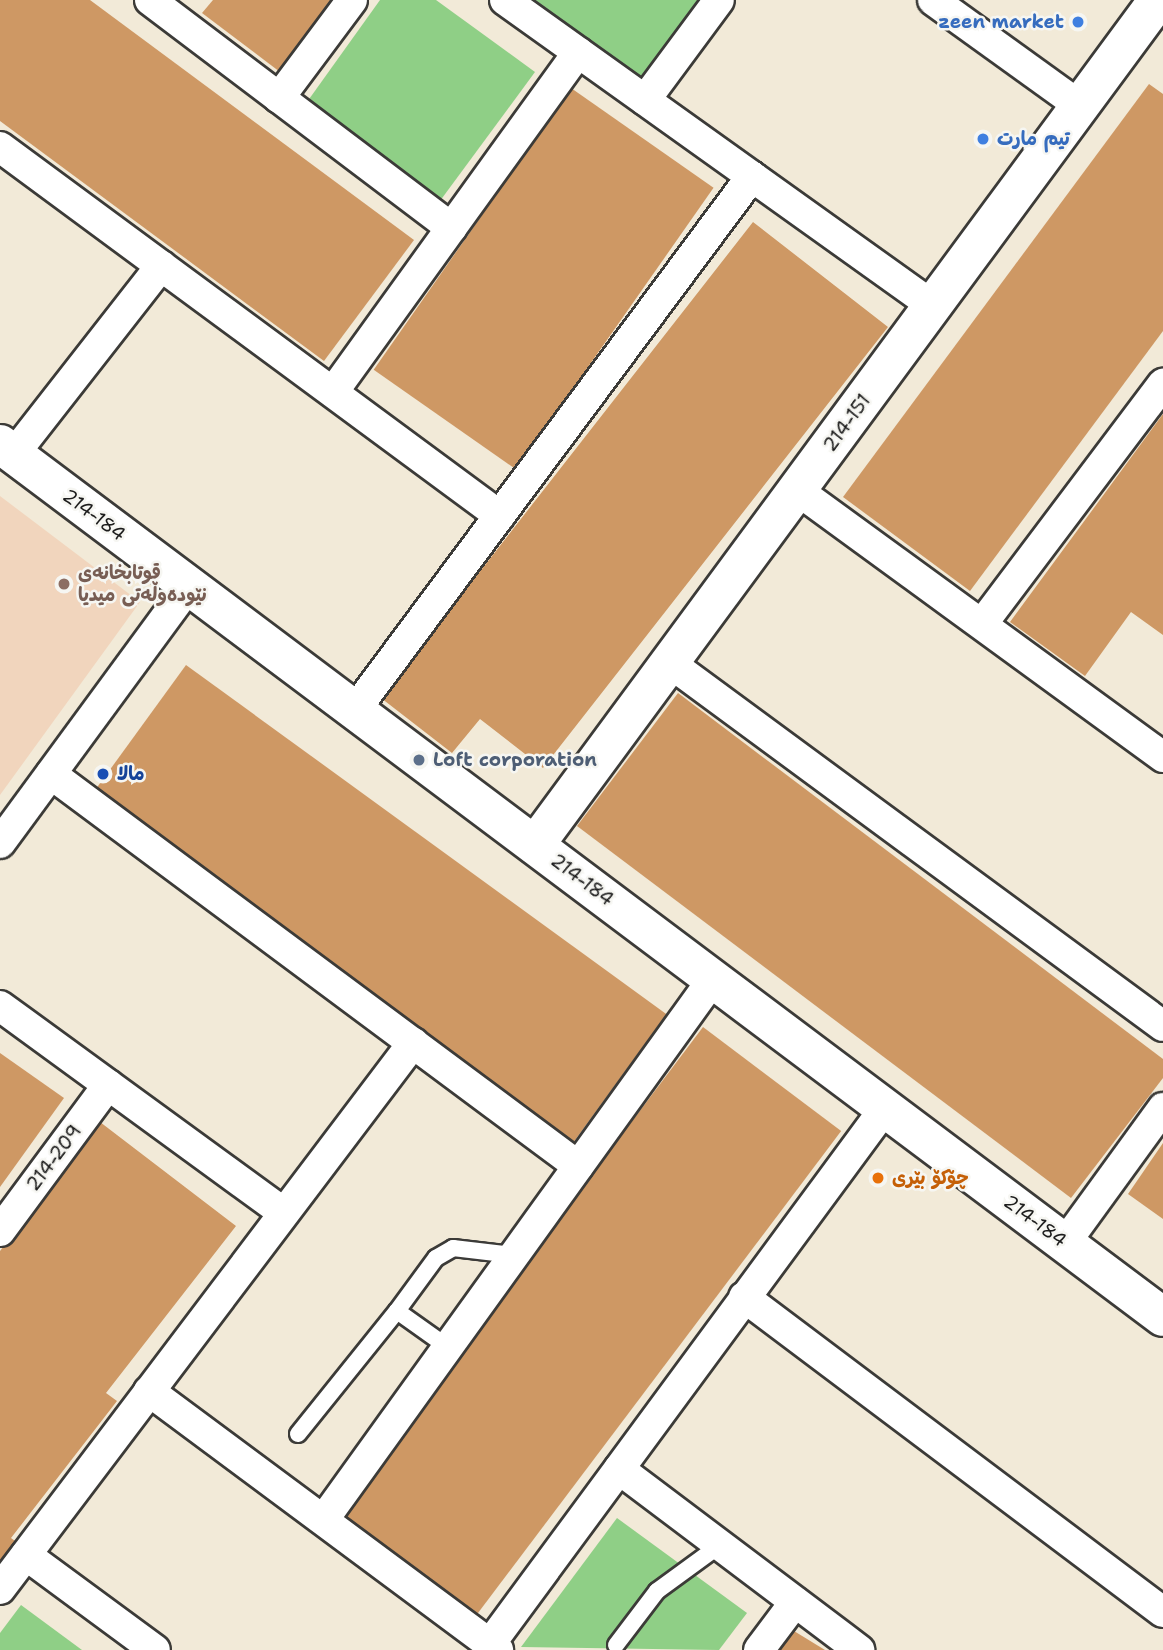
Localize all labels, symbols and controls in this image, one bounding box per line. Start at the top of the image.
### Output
place label: zeen market [938,11,1064,33]
marker: zeen market [1070,14,1086,30]
place label: تيم مارت [997,128,1070,150]
marker: تيم مارت [975,131,991,147]
street label: 214-151 [818,390,876,456]
street label: 214-184 [58,484,130,546]
place label: قوتابخانەی نێودەوڵەتی میدیا [78,562,207,606]
marker: قوتابخانەی نێودەوڵەتی میدیا [56,576,72,592]
place label: Loft corporation [433,749,597,771]
marker: Loft corporation [411,752,427,768]
place label: مالا [117,763,145,785]
marker: مالا [95,766,111,782]
street label: 214-184 [546,849,618,911]
street label: 214-209 [22,1120,86,1196]
place label: چۆکۆ بێری [892,1167,969,1189]
marker: چۆکۆ بێری [870,1170,886,1186]
street label: 214-184 [999,1190,1071,1252]

